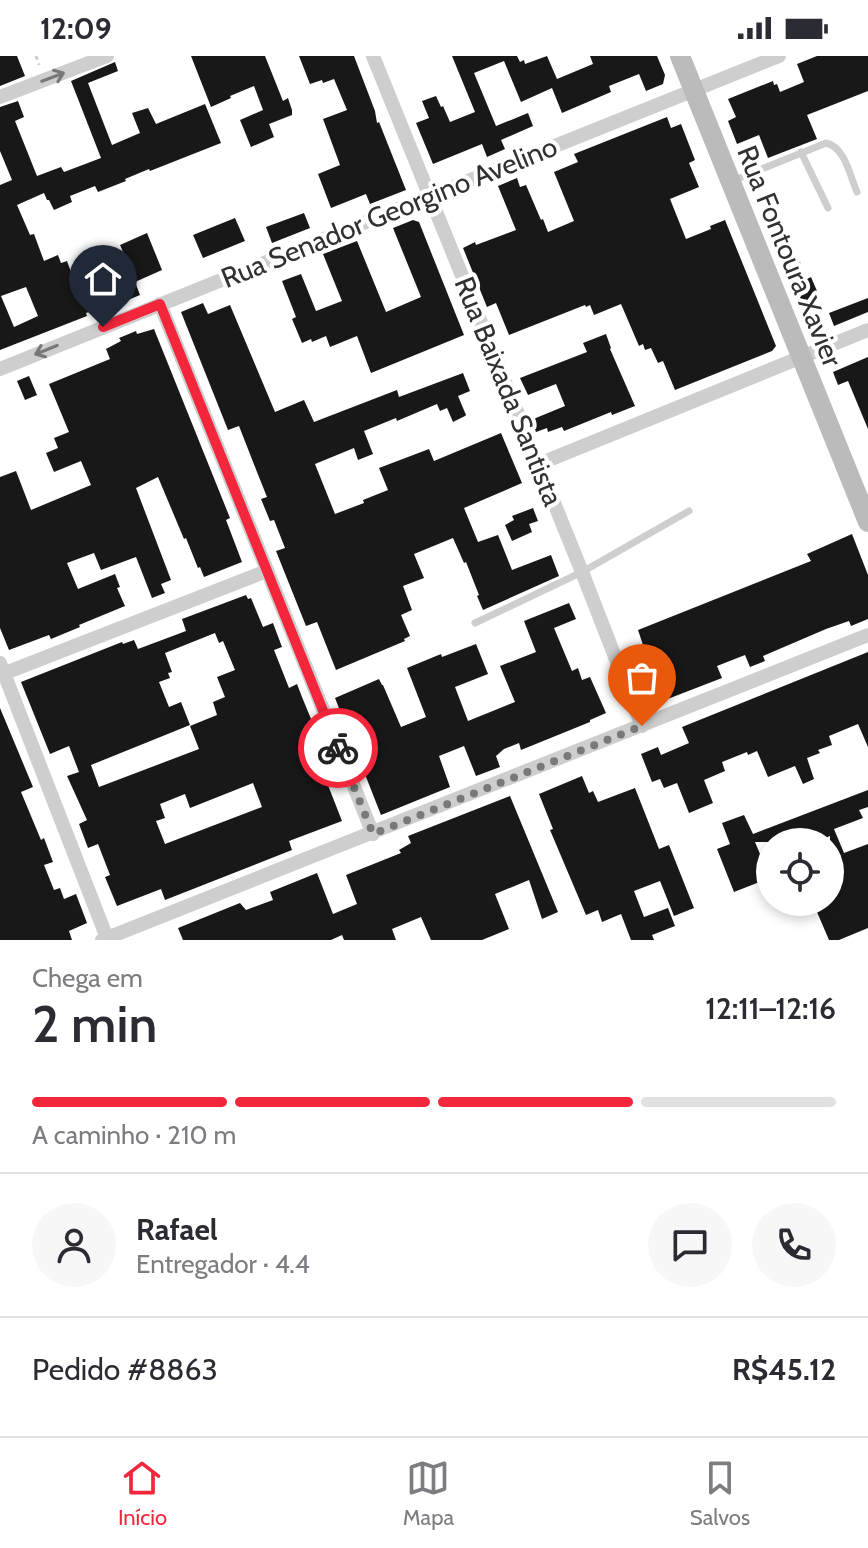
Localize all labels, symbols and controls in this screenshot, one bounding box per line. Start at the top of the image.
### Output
text: 12:09 [40,10,112,47]
one-way arrow [40,69,65,83]
street label: Rua Senador Georgino Avelino [216,129,562,295]
street label: Rua Fontoura Xavier [730,140,850,372]
pin [69,245,137,327]
icon: home [81,257,125,301]
street label: Rua Baixada Santista [448,272,571,511]
one-way arrow [34,344,59,359]
pin [608,644,676,726]
icon: bag [620,656,664,700]
courier [298,708,378,788]
icon: bike [316,726,360,770]
map controls [756,828,844,916]
button: locate [756,828,844,916]
text: Chega em [32,962,143,994]
text: 12:11–12:16 [705,990,836,1027]
text: 2 min [32,992,157,1055]
text: A caminho · 210 m [32,1119,236,1151]
button: person [32,1203,116,1287]
button: chat [648,1203,732,1287]
button: phone [752,1203,836,1287]
text: Rafael [136,1211,218,1248]
text: Entregador · 4.4 [136,1248,310,1280]
text: Pedido #8863 [32,1351,218,1388]
text: R$45.12 [732,1351,836,1388]
tab: Início [118,1456,167,1531]
tab: Mapa [403,1456,454,1531]
tab: Salvos [690,1456,750,1531]

